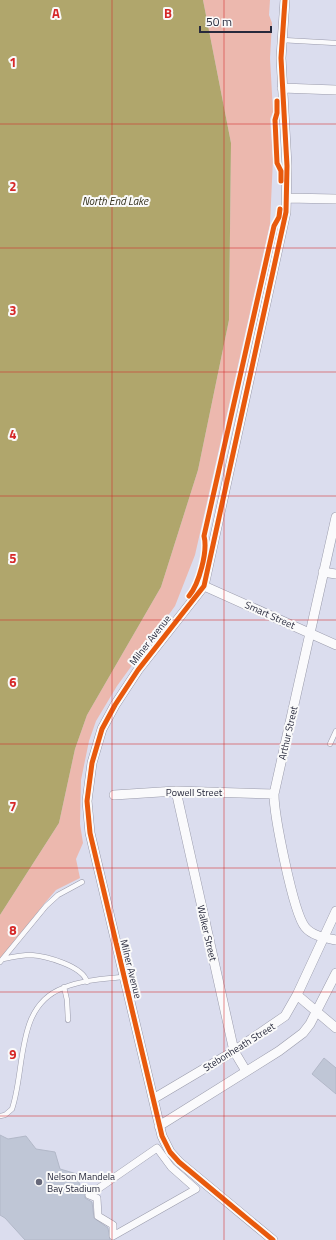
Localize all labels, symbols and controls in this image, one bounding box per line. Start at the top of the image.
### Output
text: A [52,3,60,23]
text: B [164,3,172,23]
scale bar [200,8,271,34]
text: 50 m [206,12,232,31]
text: 1 [9,52,17,72]
text: 2 [9,176,17,196]
water label: North End Lake [82,193,149,209]
text: 3 [9,300,17,320]
text: 4 [9,424,17,444]
text: 5 [9,548,17,568]
street label: Smart Street [242,597,298,633]
street label: Milner Avenue [126,612,174,668]
text: 6 [9,672,17,692]
street label: Arthur Street [274,704,302,762]
street label: Powell Street [166,785,223,800]
text: 7 [9,796,17,816]
street label: Walker Street [193,903,221,963]
text: 8 [9,920,17,940]
street label: Milner Avenue [116,938,146,1000]
street label: Stebonheath Street [200,1019,278,1075]
text: 9 [9,1044,17,1064]
place label: Nelson Mandela Bay Stadium [47,1169,115,1196]
marker: Nelson Mandela Bay Stadium [34,1177,44,1187]

